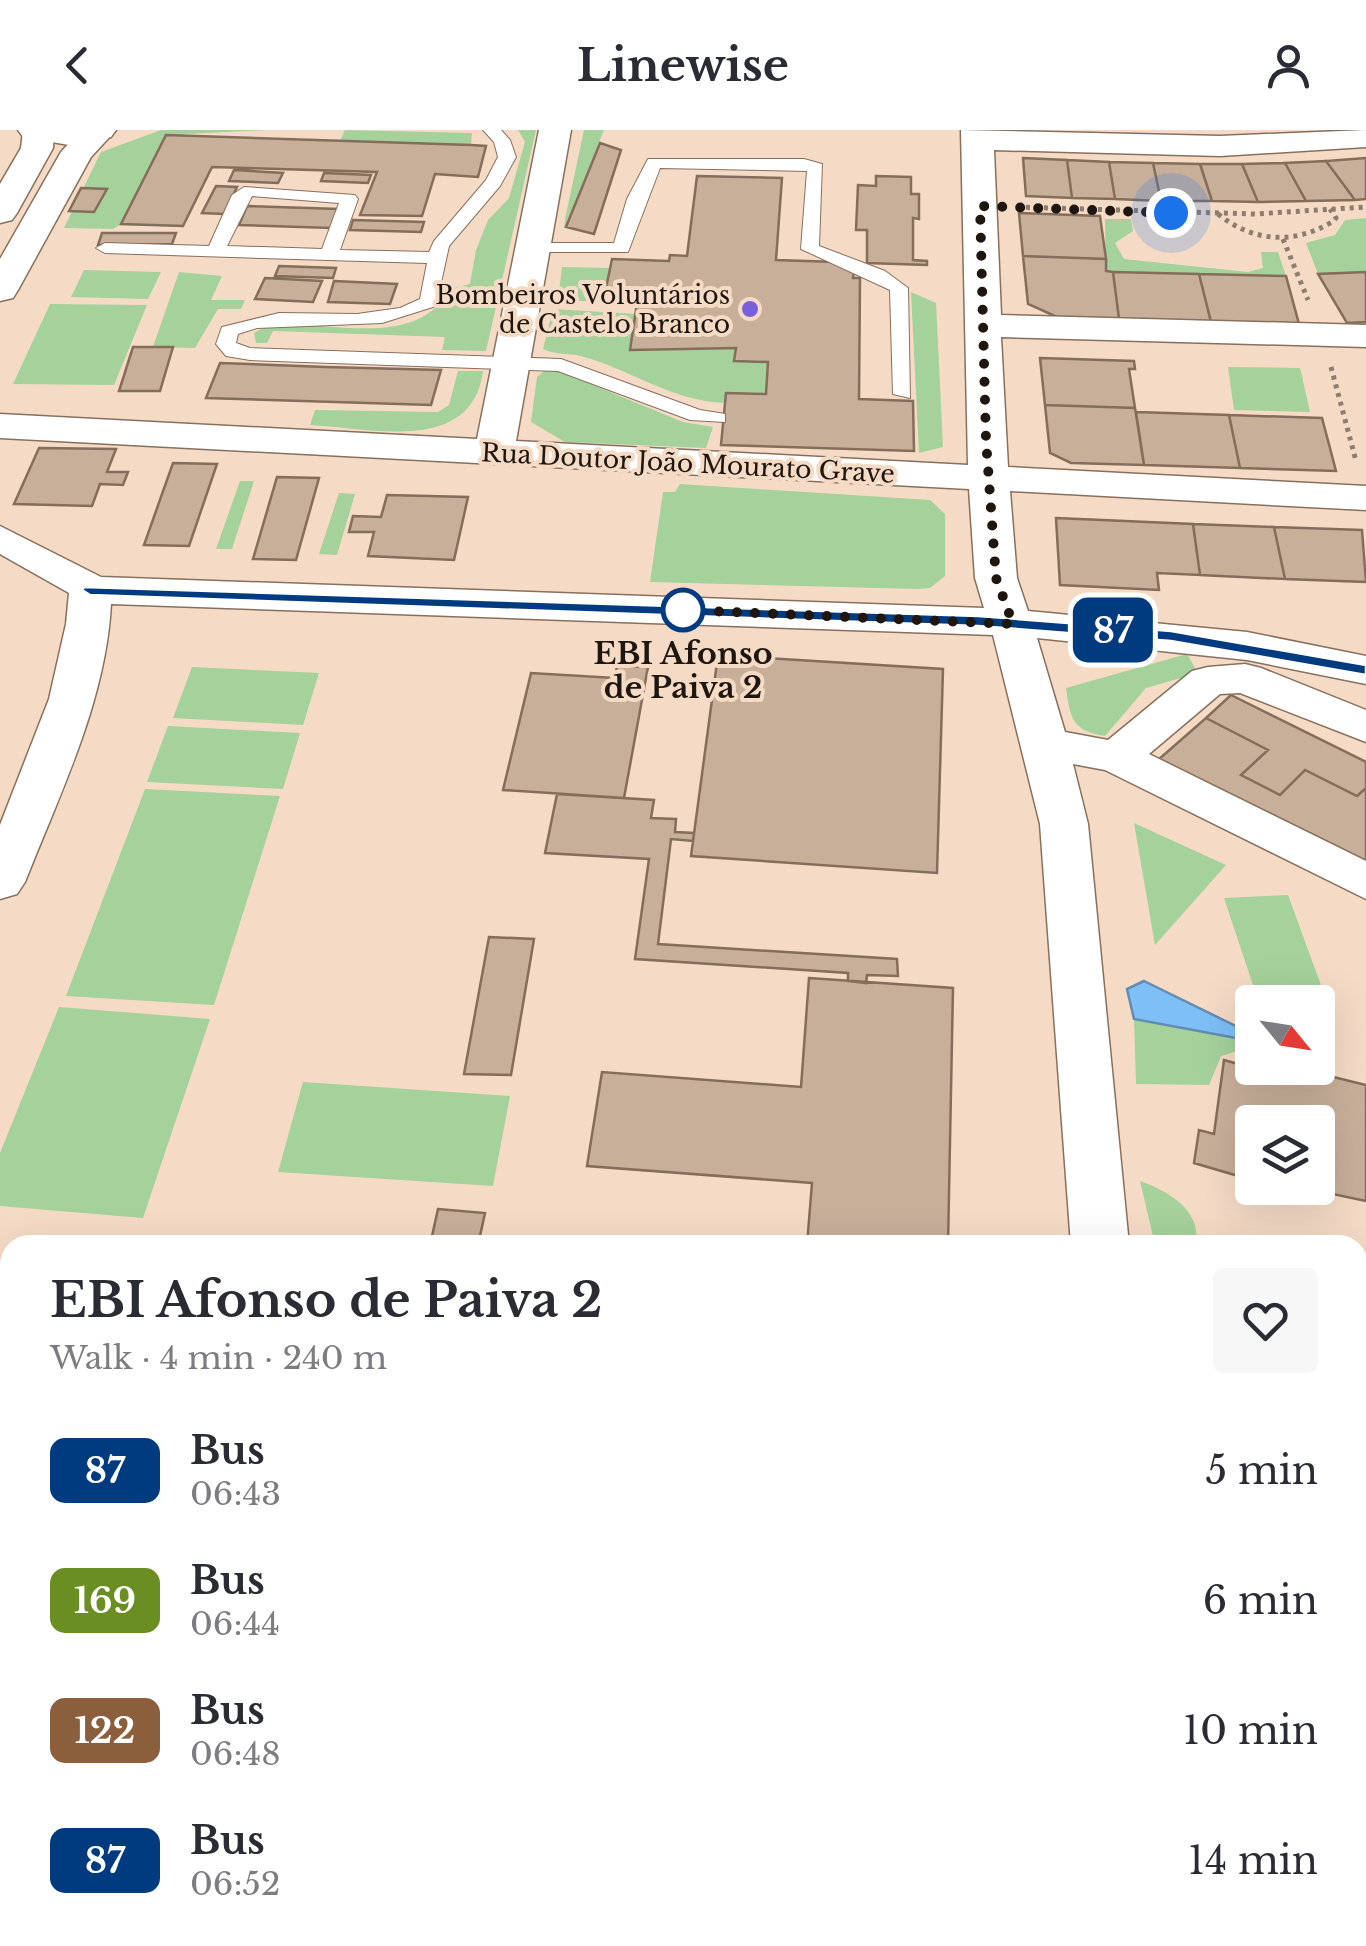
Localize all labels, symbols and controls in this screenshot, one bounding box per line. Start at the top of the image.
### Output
text: Linewise [577,37,789,93]
icon: back [50,38,105,93]
icon: person [1261,38,1316,93]
your location [1146,188,1196,238]
place label: Bombeiros Voluntários de Castelo Branco [436,280,730,340]
marker: Bombeiros Voluntários de Castelo Branco [739,298,761,320]
street label: Rua Doutor João Mourato Grave [480,437,896,490]
marker: EBI Afonso de Paiva 2 [662,589,704,631]
line badge: 87 [1068,598,1158,662]
text: 87 [1093,609,1133,652]
place label: EBI Afonso de Paiva 2 [594,635,772,706]
north arrow [1235,985,1335,1085]
map controls [1235,985,1335,1205]
button: layers [1235,1105,1335,1205]
button: heart [1213,1268,1318,1373]
text: EBI Afonso de Paiva 2 [50,1270,603,1330]
text: Walk · 4 min · 240 m [50,1338,387,1378]
text: Bus [190,1427,265,1474]
text: 5 min [1206,1447,1318,1494]
text: 87 [85,1449,125,1492]
text: 06:43 [190,1474,281,1514]
text: Bus [190,1557,265,1604]
text: 6 min [1203,1577,1318,1624]
text: 169 [74,1579,136,1622]
text: 06:44 [190,1604,280,1644]
text: Bus [190,1687,265,1734]
text: 10 min [1183,1707,1318,1754]
text: 122 [75,1709,135,1752]
text: 06:48 [190,1734,281,1774]
text: Bus [190,1817,265,1864]
text: 14 min [1188,1837,1318,1884]
text: 87 [85,1839,125,1882]
text: 06:52 [190,1864,280,1904]

